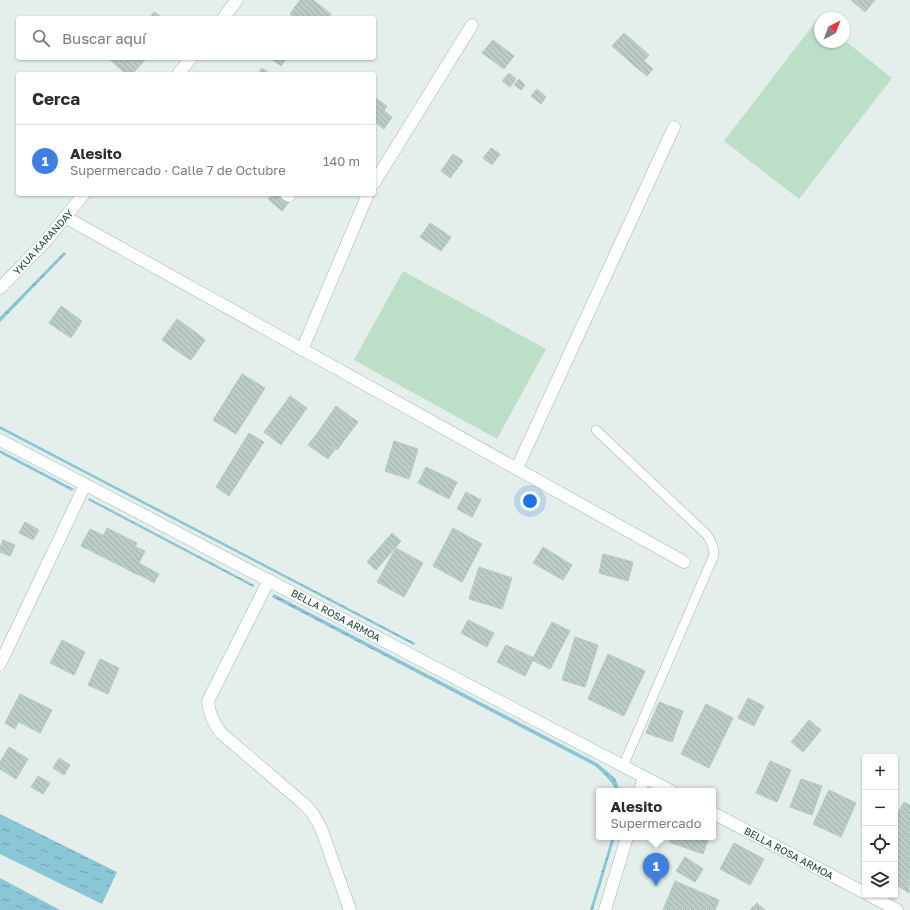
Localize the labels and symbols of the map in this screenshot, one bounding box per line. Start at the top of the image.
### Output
north arrow [814,12,850,48]
street label: YKUA KARANDAY [11,207,76,277]
your location [520,491,540,511]
street label: BELLA ROSA ARMOA [289,586,383,644]
street label: BELLA ROSA ARMOA [742,824,836,882]
pin: 1 [643,853,669,886]

